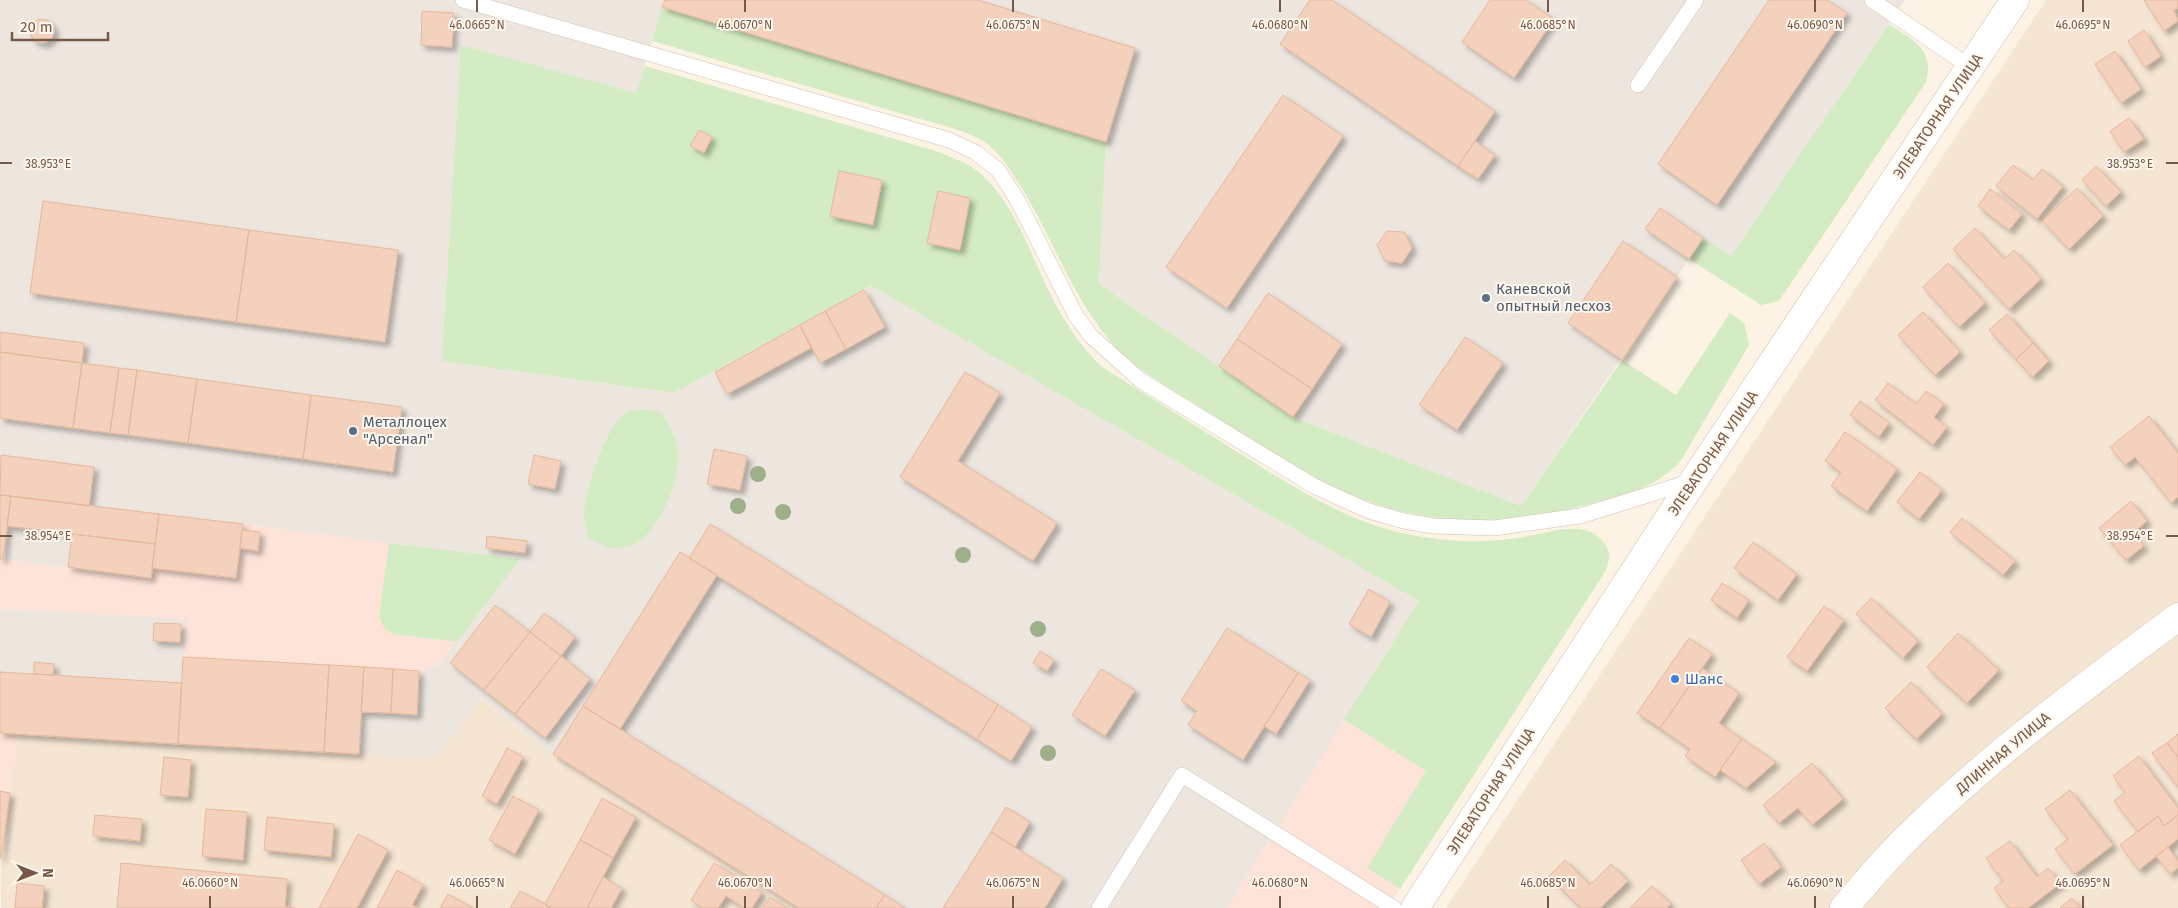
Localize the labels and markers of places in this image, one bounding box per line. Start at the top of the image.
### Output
place label: Каневской опытный лесхоз [1496,280,1611,315]
marker: Каневской опытный лесхоз [1480,292,1492,304]
place label: Металлоцех "Арсенал" [363,413,448,448]
marker: Металлоцех "Арсенал" [347,425,359,437]
place label: Шанс [1685,670,1723,688]
marker: Шанс [1669,673,1681,685]

